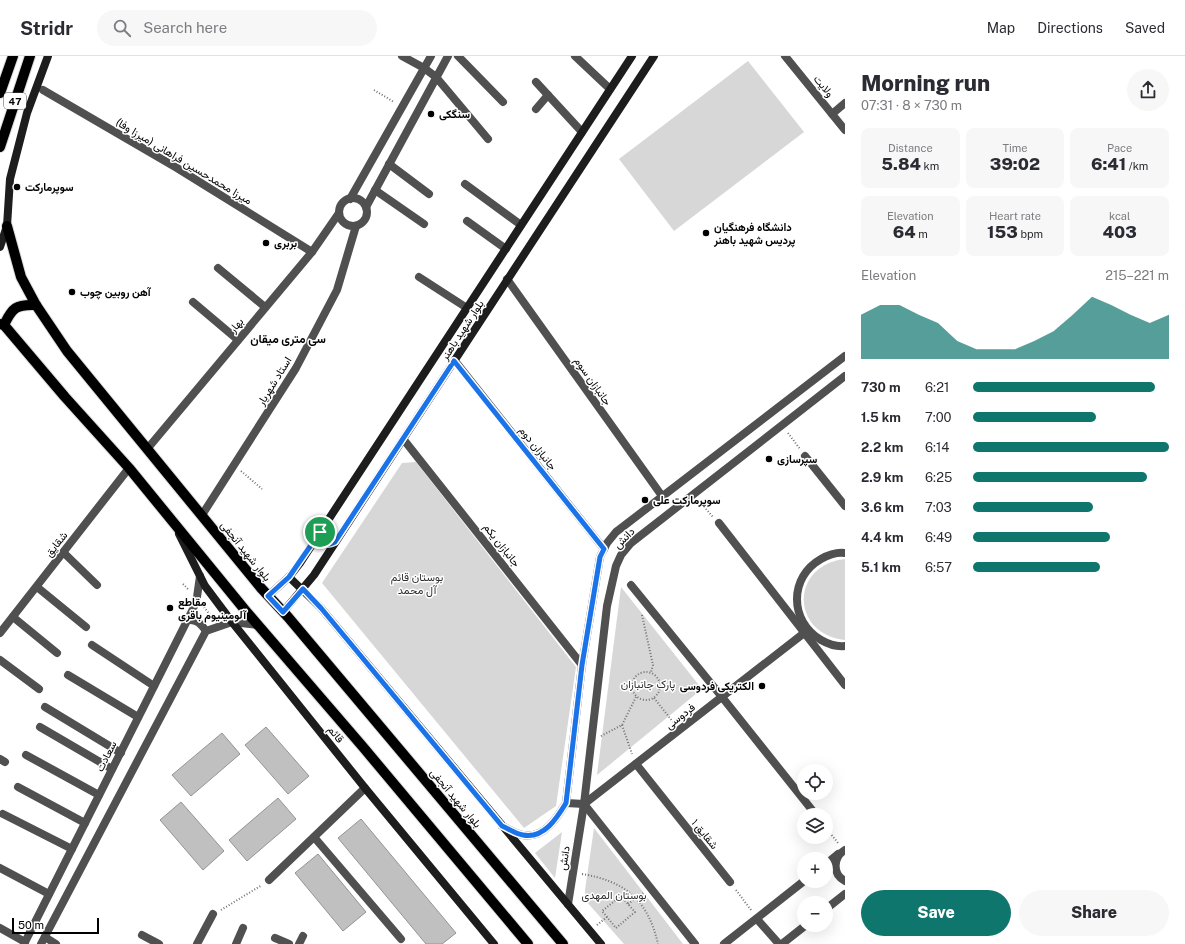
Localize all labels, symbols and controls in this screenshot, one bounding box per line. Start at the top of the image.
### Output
search box [97,10,377,46]
text: Stridr [20,17,73,39]
icon: search [111,17,133,39]
text: Search here [143,19,227,36]
text: Map [987,20,1015,36]
text: Directions [1037,20,1103,36]
text: Saved [1125,20,1165,36]
button: share [1127,69,1169,111]
text: Morning run [861,70,990,96]
street label: ولایت [811,73,837,100]
road number: 47 [4,93,26,109]
text: 07:31 · 8 × 730 m [861,98,962,113]
place label: سنگکی [439,108,470,121]
marker: سنگکی [426,109,436,119]
street label: میرزا محمدحسین فراهانی (میرزا وفا) [113,116,254,207]
text: Distance [888,142,933,154]
text: Time [1002,142,1028,154]
text: Pace [1107,142,1132,154]
text: 5.84 [881,154,921,174]
text: 39:02 [990,154,1040,174]
text: 6:41 [1091,154,1126,174]
text: km [921,160,939,172]
text: /km [1126,160,1148,172]
place label: سوپرمارکت [25,181,74,195]
marker: سوپرمارکت [12,182,22,192]
text: Elevation [887,210,934,222]
text: Heart rate [989,210,1041,222]
text: kcal [1109,210,1130,222]
place label: دانشگاه فرهنگیان پردیس شهید باهنر [713,221,796,248]
text: 64 [893,222,916,242]
text: 153 [987,222,1018,242]
text: 403 [1103,222,1137,242]
marker: دانشگاه فرهنگیان پردیس شهید باهنر [701,228,711,238]
text: m [916,228,928,240]
text: bpm [1018,228,1043,240]
place label: بربری [274,237,297,250]
marker: بربری [261,238,271,248]
text: Elevation [861,268,916,283]
text: 215–221 m [1105,268,1169,283]
place label: آهن روبین چوب [80,286,152,300]
marker: آهن روبین چوب [67,287,77,297]
street label: بلوار شهید باهنر [438,298,487,364]
street label: بهار [226,315,246,336]
district label: سی متری میقان [250,332,326,347]
street label: استاد شهریار [254,355,294,409]
street label: جانبازان سوم [570,355,614,408]
text: 730 m [861,380,901,395]
text: 6:21 [925,380,949,395]
text: 1.5 km [861,410,901,425]
text: 7:00 [925,410,952,425]
street label: جانبازان دوم [515,424,559,473]
text: 2.2 km [861,440,903,455]
text: 6:14 [925,440,950,455]
place label: سپرسازی [777,453,818,467]
marker: سپرسازی [764,454,774,464]
text: 2.9 km [861,470,903,485]
text: 6:25 [925,470,952,485]
place label: سوپرمارکت علی [653,494,721,508]
marker: سوپرمارکت علی [640,495,650,505]
text: 3.6 km [861,500,904,515]
text: 7:03 [925,500,952,515]
pin [303,515,337,549]
street label: بلوار شهید آنجفی [218,519,274,584]
icon: arrive [309,521,331,543]
street label: جانبازان یکم [480,521,523,570]
street label: دانش [611,525,638,552]
street label: شقایق [42,529,71,560]
text: 4.4 km [861,530,904,545]
text: 6:49 [925,530,952,545]
text: 5.1 km [861,560,901,575]
text: 6:57 [925,560,952,575]
park label: بوستان قائم آل محمد [391,571,443,597]
place label: مقاطع آلومینیوم باقری [178,596,247,623]
marker: مقاطع آلومینیوم باقری [165,603,175,613]
park label: پارک جانبازان [621,678,675,692]
place label: الکتریکی فردوسی [680,680,754,693]
marker: الکتریکی فردوسی [757,681,767,691]
street label: فردوسی [663,701,698,732]
street label: قائم [324,723,346,746]
street label: سعادت [93,738,119,773]
map controls [797,764,833,932]
button: locate [797,764,833,800]
street label: بلوار شهید آنجفی [427,766,484,830]
button: layers [797,808,833,844]
street label: شقایق ۱ [689,817,721,852]
street label: دانش [556,845,573,871]
button: + [797,852,833,888]
park label: بوستان المهدی [581,889,647,902]
button: Save [861,890,1011,936]
button: Share [1019,890,1169,936]
button: − [797,896,833,932]
scale bar [12,916,99,935]
text: 50 m [18,919,44,931]

